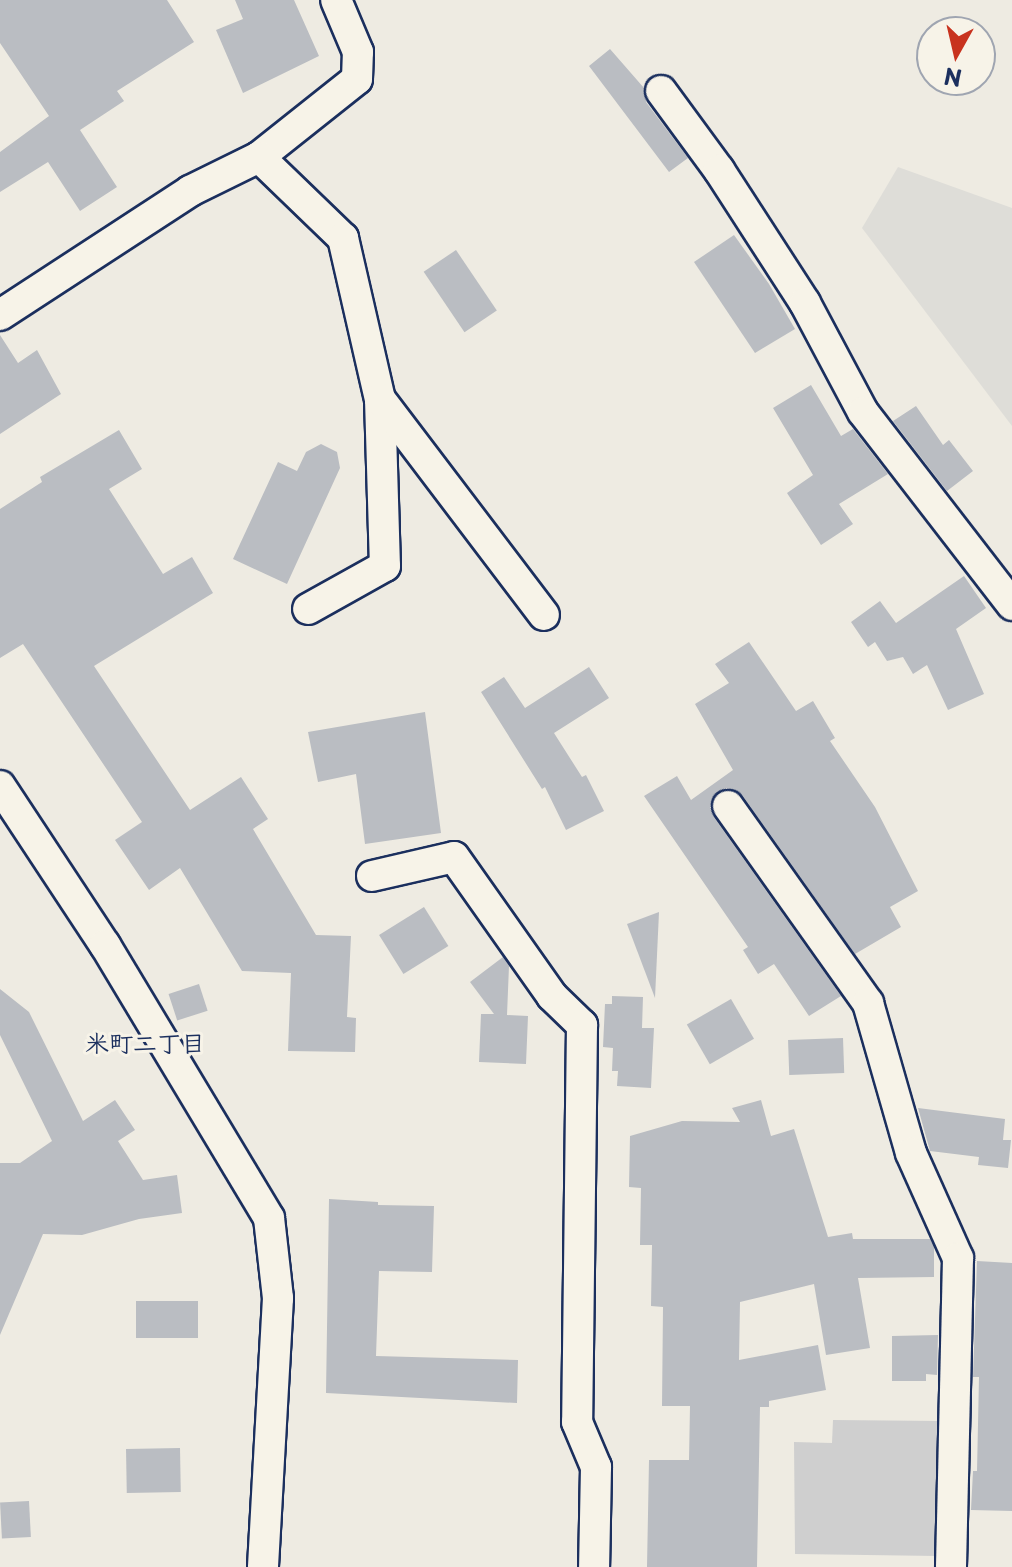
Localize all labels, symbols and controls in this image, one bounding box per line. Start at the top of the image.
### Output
north arrow [916,16,996,96]
text: N [942,61,964,96]
district label: 米町二丁目 [85,1029,205,1057]

